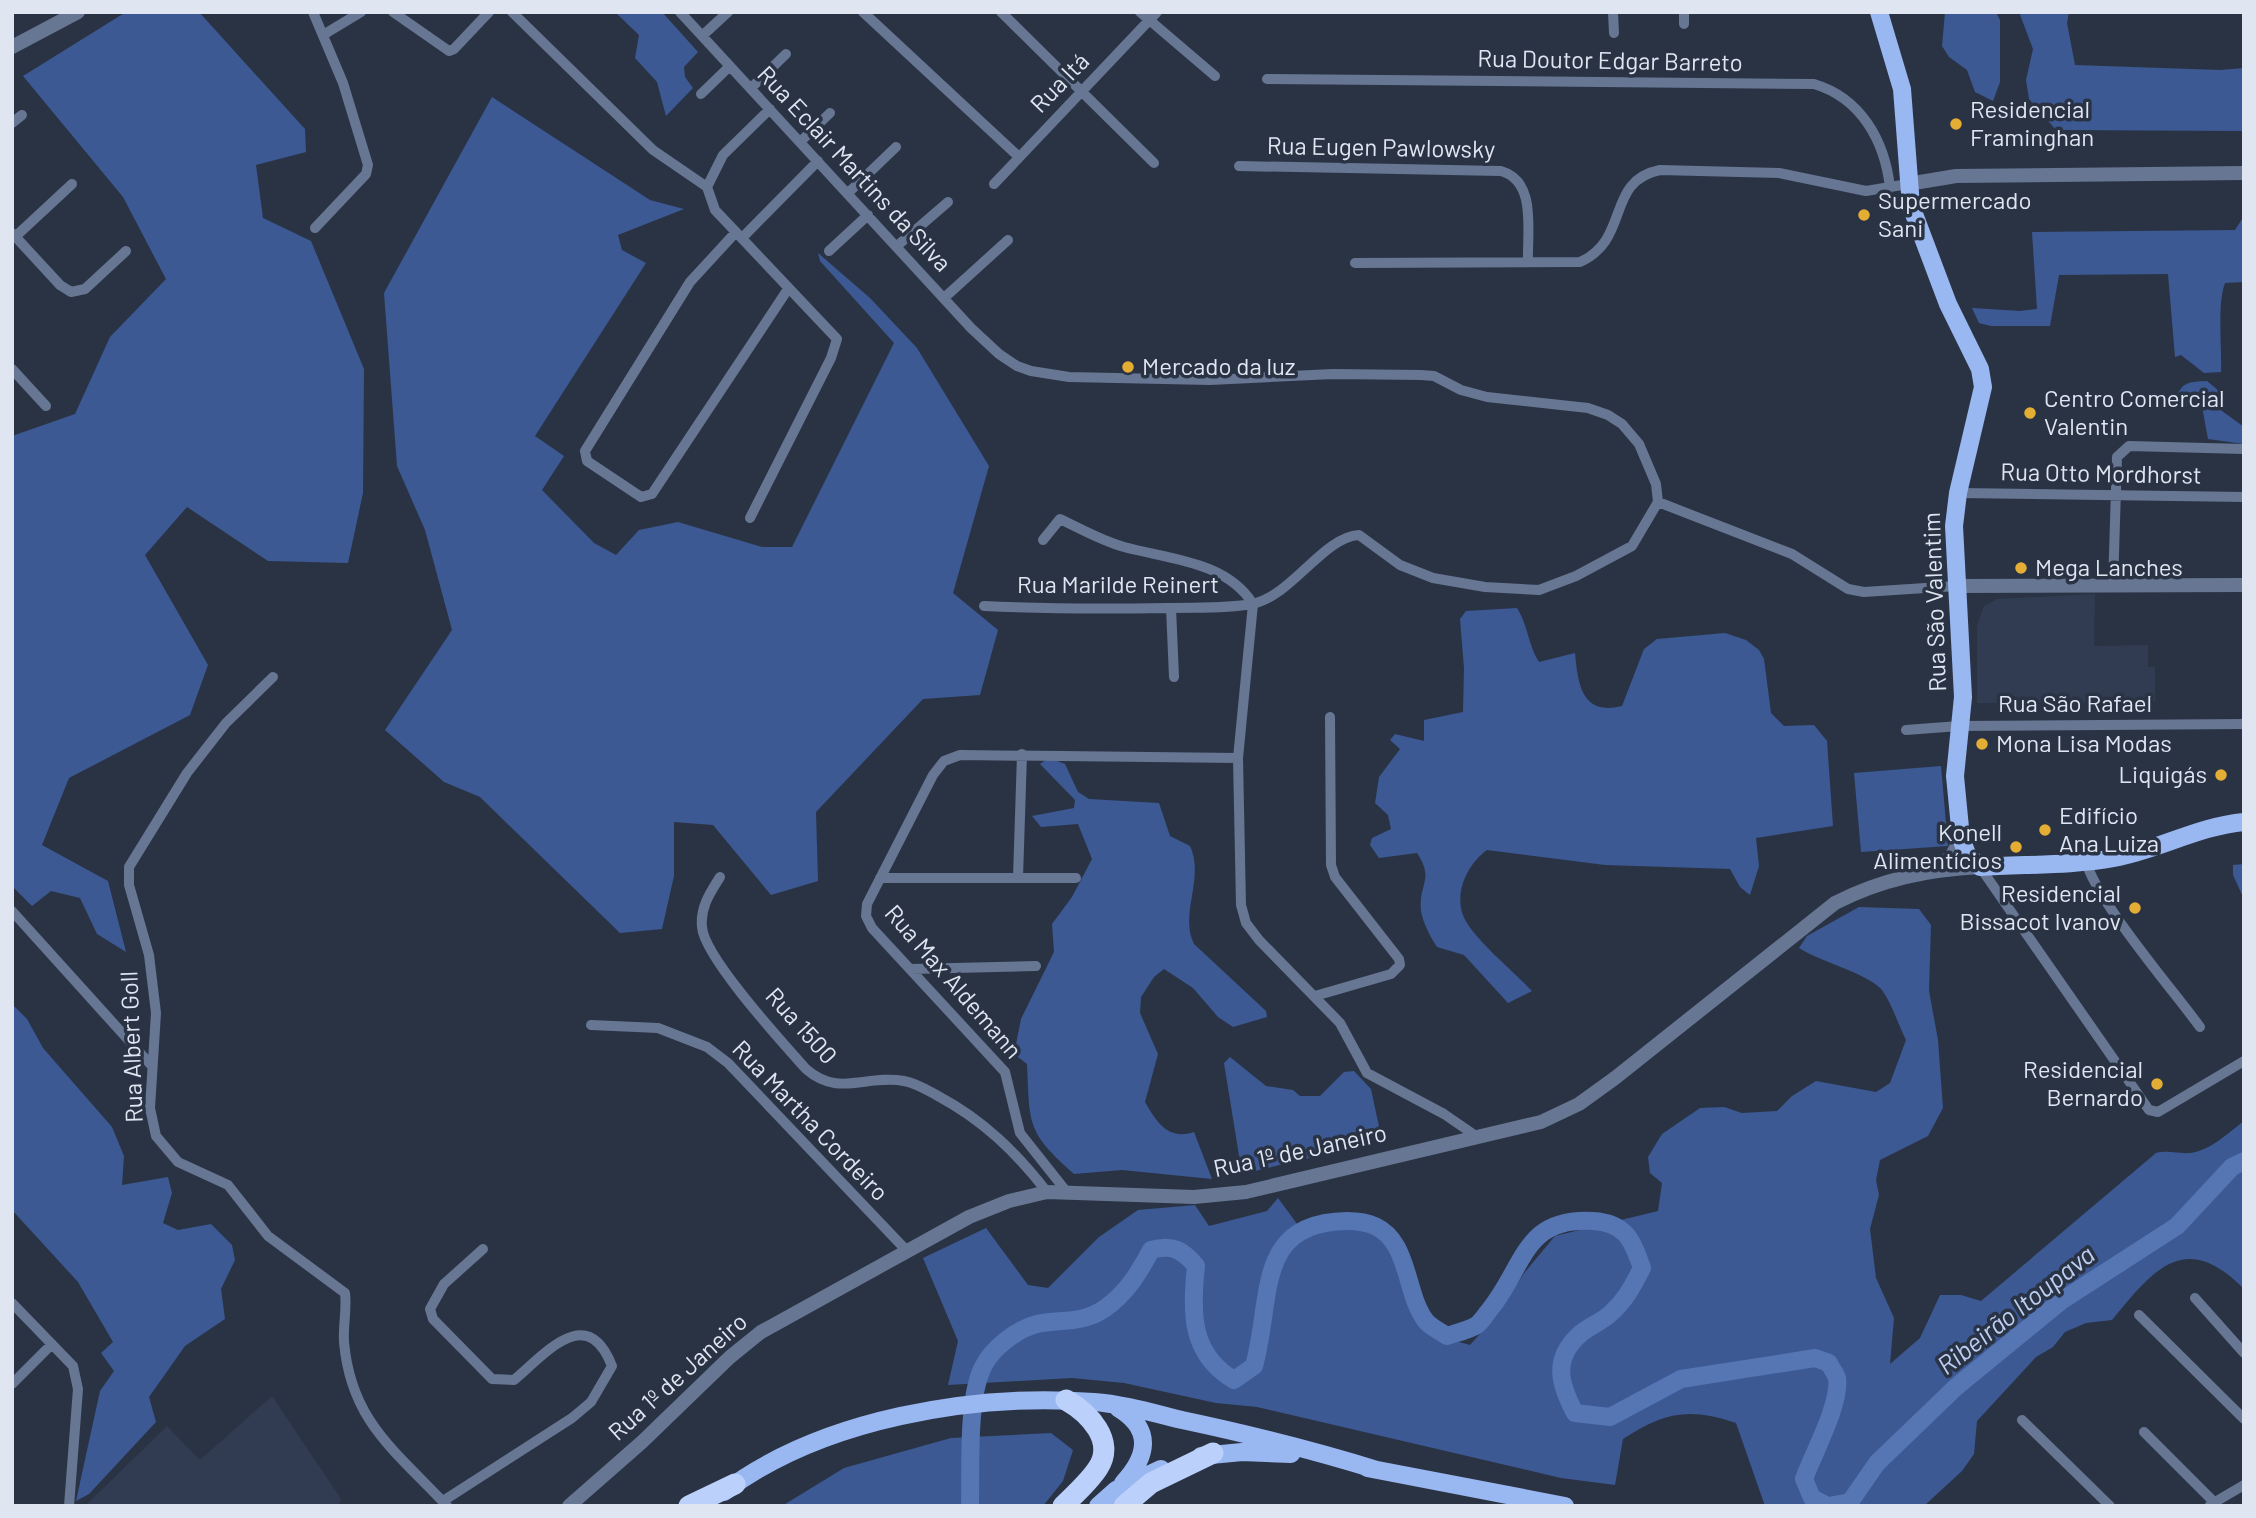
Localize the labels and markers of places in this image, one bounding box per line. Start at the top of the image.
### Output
place label: Residencial Framinghan [1970,94,2094,151]
marker: Residencial Framinghan [1948,116,1964,132]
place label: Supermercado Sani [1878,185,2032,242]
marker: Supermercado Sani [1856,207,1872,223]
place label: Mercado da luz [1142,351,1296,380]
marker: Mercado da luz [1120,359,1136,375]
place label: Centro Comercial Valentin [2044,383,2225,440]
marker: Centro Comercial Valentin [2022,405,2038,421]
place label: Mega Lanches [2035,552,2183,581]
marker: Mega Lanches [2013,560,2029,576]
place label: Mona Lisa Modas [1996,728,2172,757]
marker: Mona Lisa Modas [1974,736,1990,752]
place label: Liquigás [2118,759,2207,788]
marker: Liquigás [2213,767,2229,783]
place label: Edifício Ana Luiza [2059,800,2159,857]
place label: Konell Alimentícios [1873,817,2002,874]
marker: Edifício Ana Luiza [2037,822,2053,838]
marker: Konell Alimentícios [2008,839,2024,855]
place label: Residencial Bissacot Ivanov [1960,878,2121,935]
marker: Residencial Bissacot Ivanov [2127,900,2143,916]
place label: Residencial Bernardo [2023,1054,2143,1111]
marker: Residencial Bernardo [2149,1076,2165,1092]

